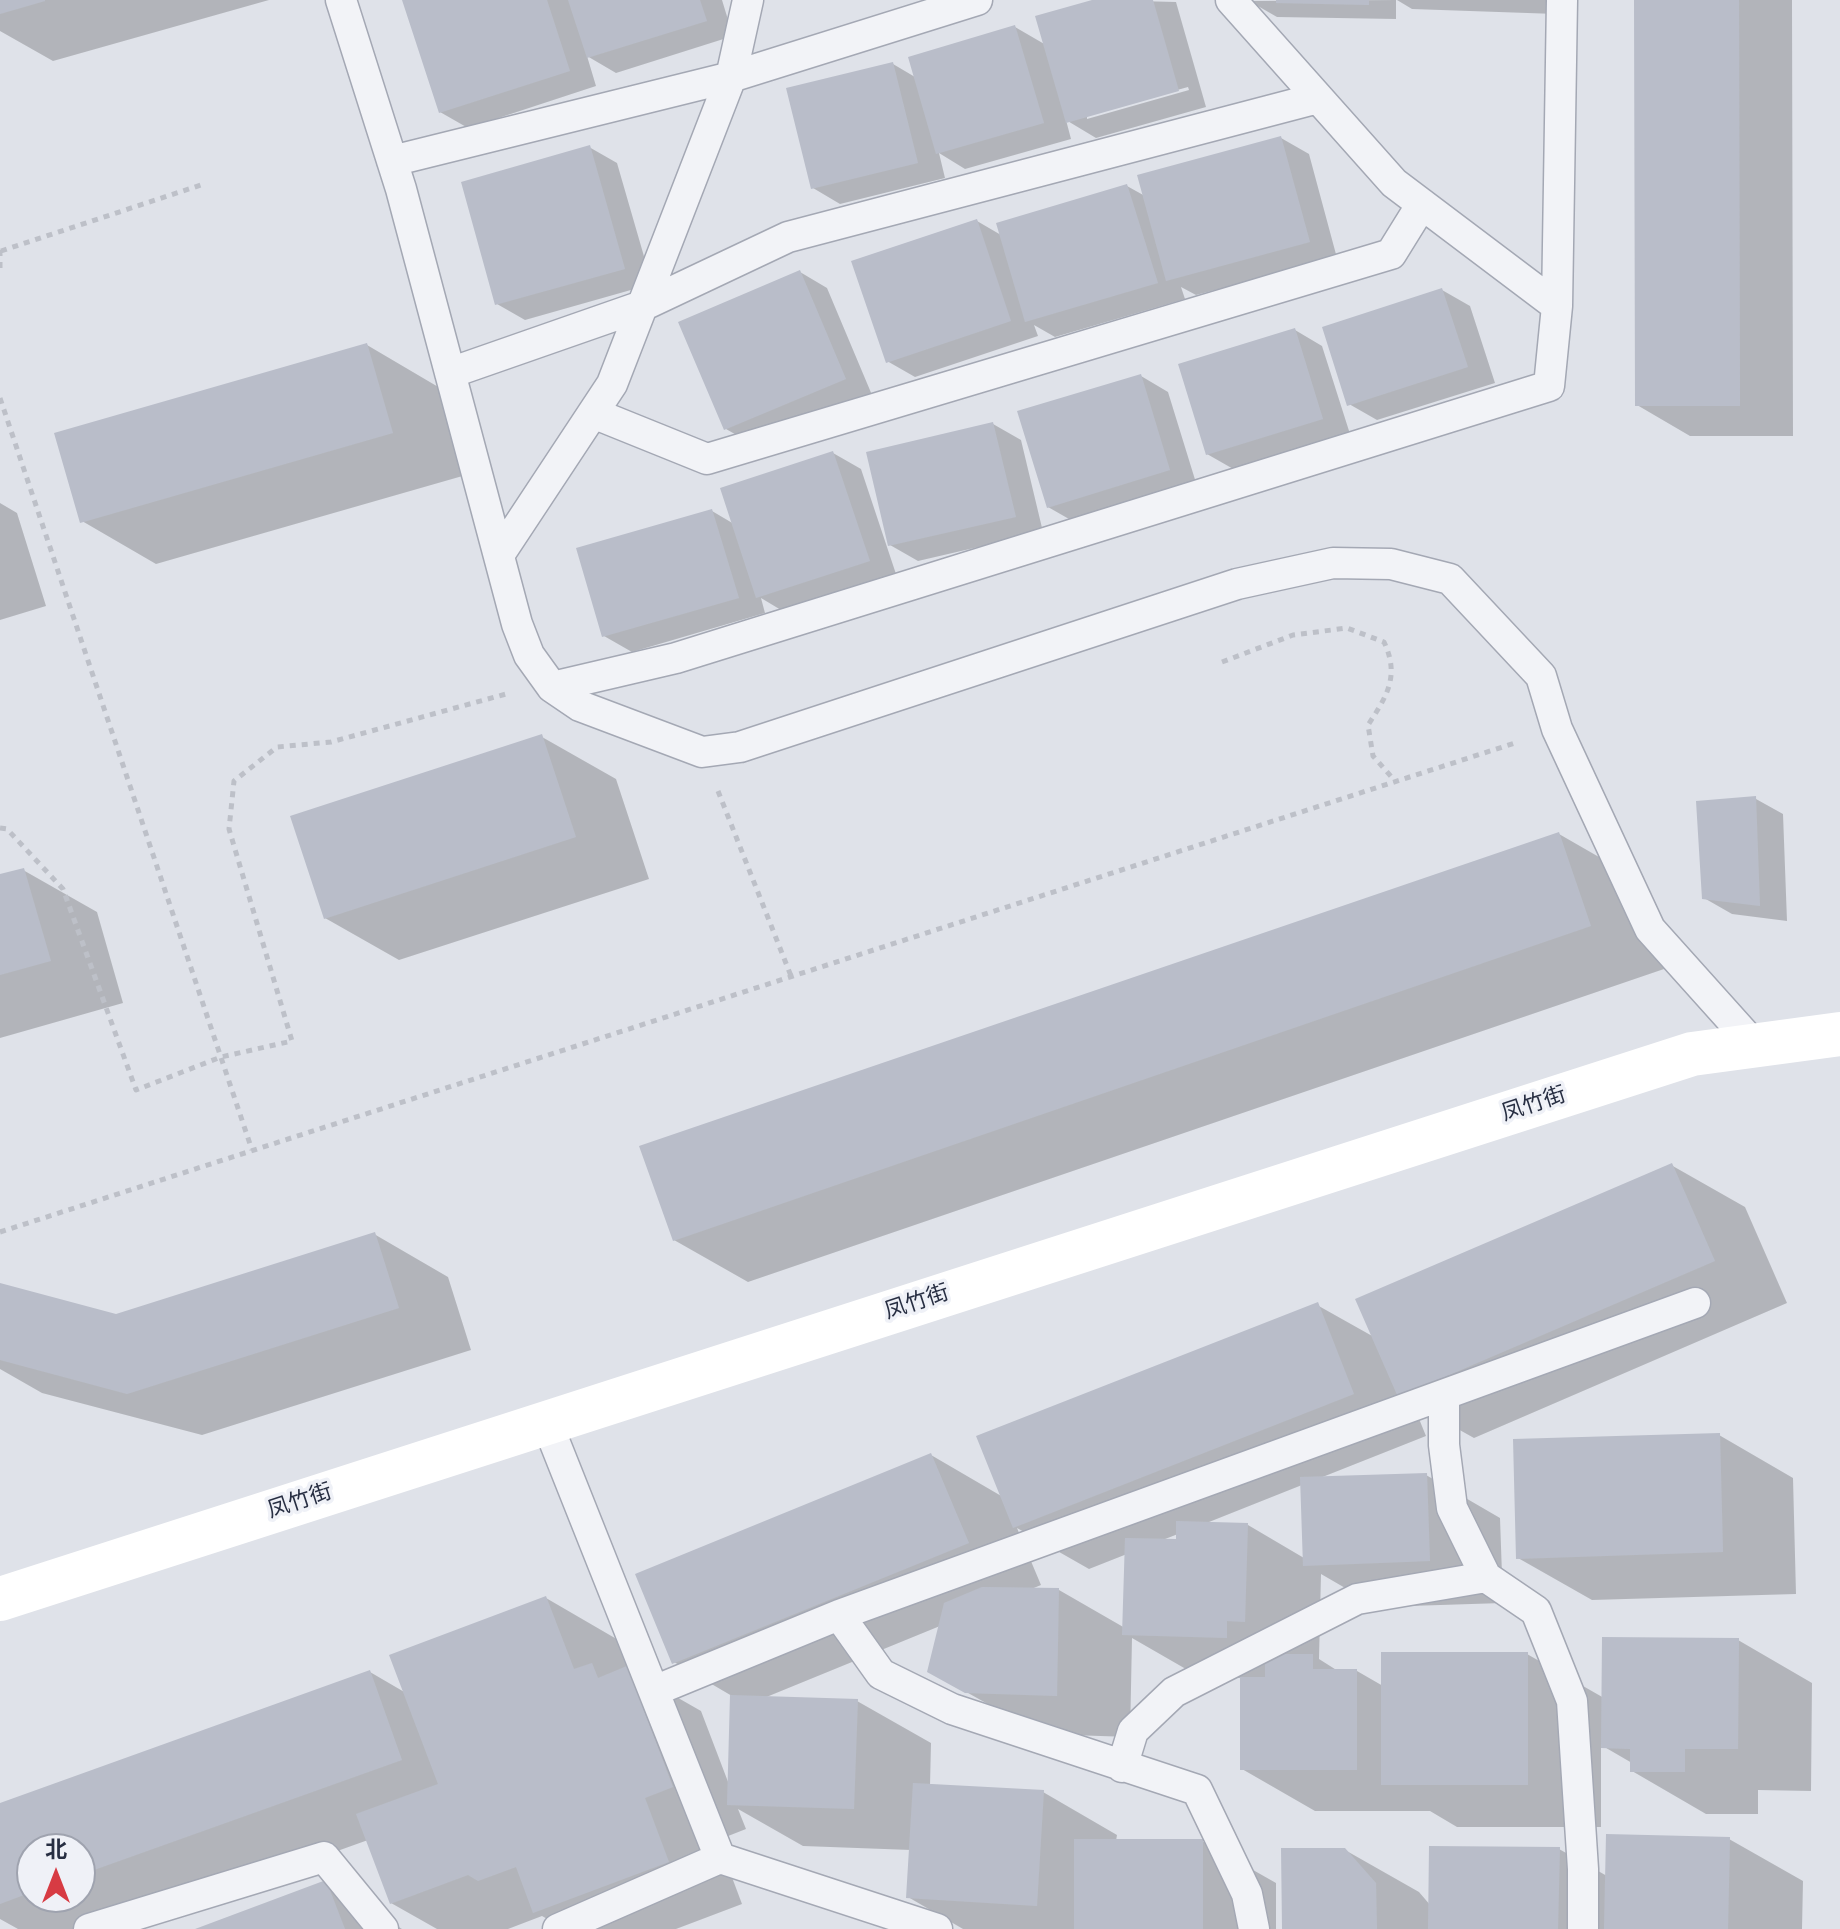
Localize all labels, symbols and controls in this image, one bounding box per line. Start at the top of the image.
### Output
street label: 凤竹街 [1499,1082,1569,1128]
street label: 凤竹街 [882,1280,952,1326]
street label: 凤竹街 [265,1479,335,1525]
north arrow [16,1833,96,1913]
text: 北 [45,1837,67,1864]

